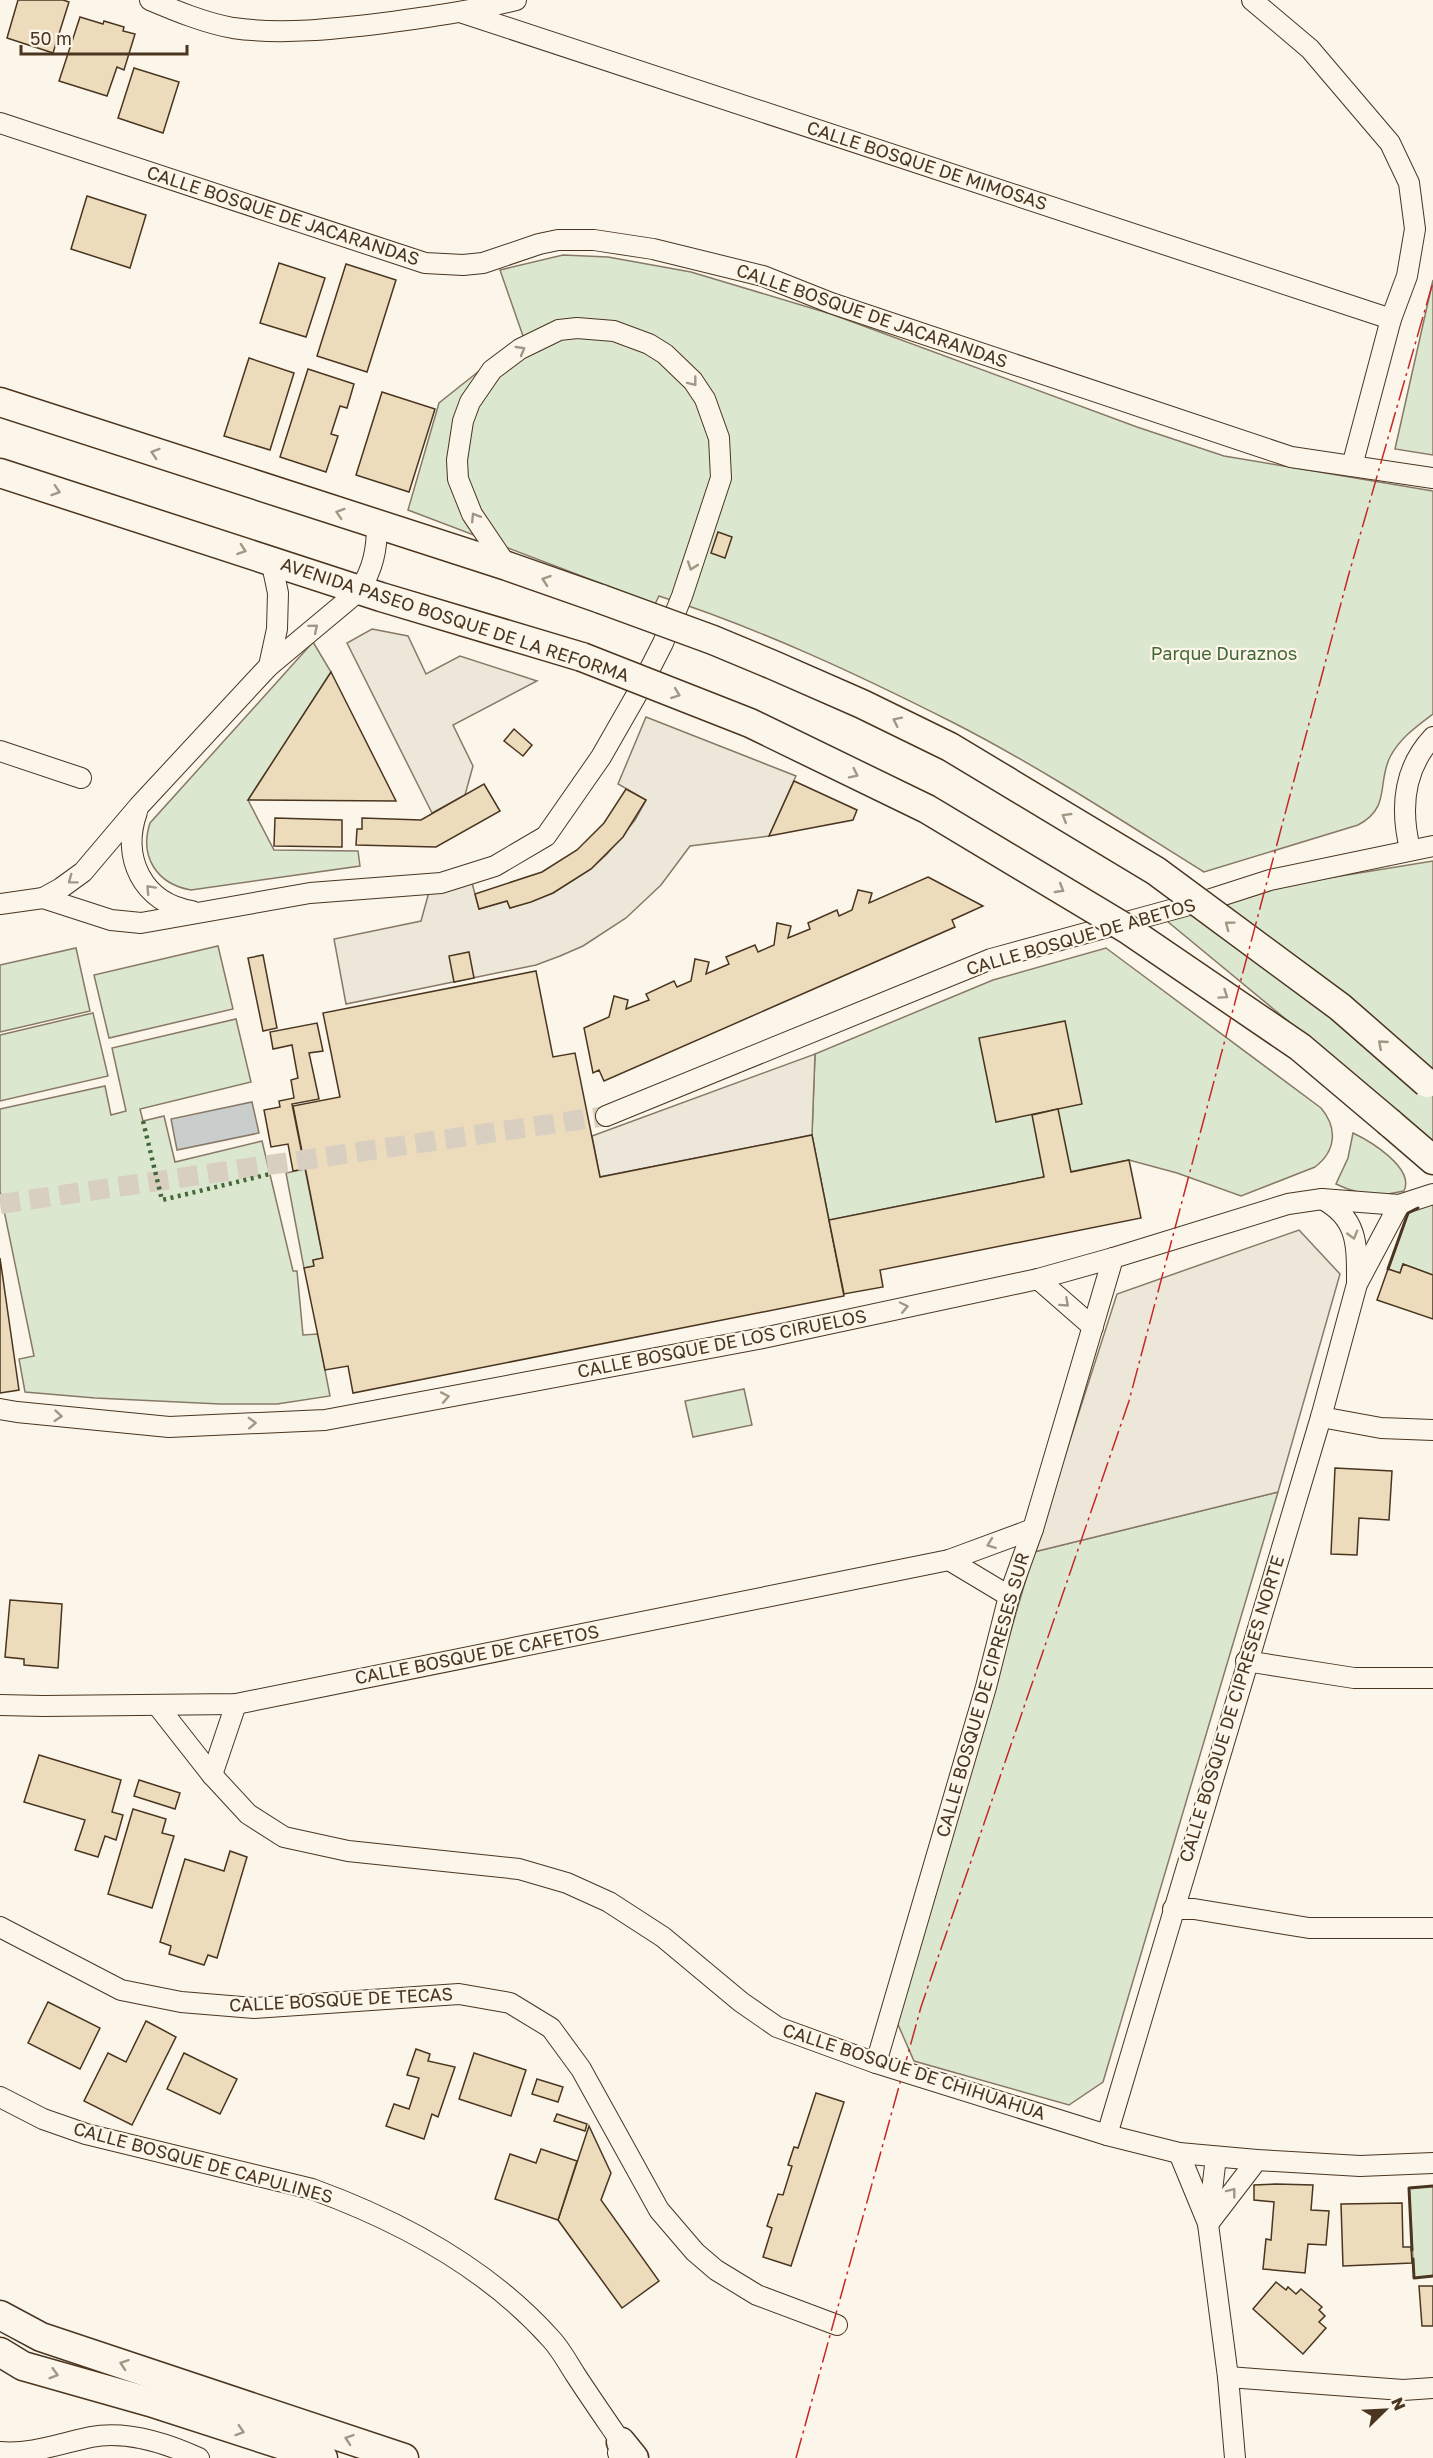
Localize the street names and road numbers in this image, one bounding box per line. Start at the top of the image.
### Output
street label: CALLE BOSQUE DE MIMOSAS [804,116,1050,214]
street label: CALLE BOSQUE DE JACARANDAS [144,160,422,270]
street label: CALLE BOSQUE DE JACARANDAS [734,258,1011,372]
street label: AVENIDA PASEO BOSQUE DE LA REFORMA [278,552,632,686]
street label: CALLE BOSQUE DE ABETOS [963,893,1198,979]
street label: CALLE BOSQUE DE LOS CIRUELOS [575,1304,868,1382]
street label: CALLE BOSQUE DE CIPRESES SUR [931,1550,1033,1840]
street label: CALLE BOSQUE DE CIPRESES NORTE [1174,1553,1288,1865]
street label: CALLE BOSQUE DE CAFETOS [353,1620,601,1688]
street label: CALLE BOSQUE DE TECAS [228,1982,453,2016]
street label: CALLE BOSQUE DE CHIHUAHUA [780,2018,1048,2124]
street label: CALLE BOSQUE DE CAPULINES [71,2117,335,2207]

